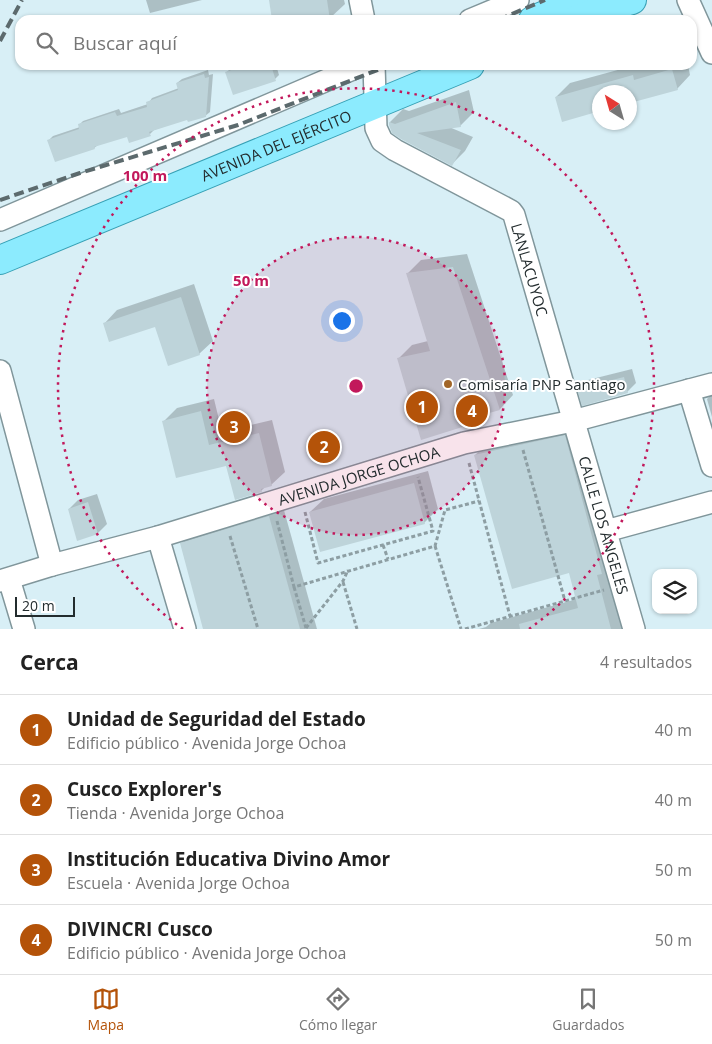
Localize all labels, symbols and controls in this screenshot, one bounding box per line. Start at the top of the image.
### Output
search box [15,15,697,70]
icon: search [33,29,61,57]
text: Buscar aquí [73,30,177,56]
north arrow [592,85,637,130]
street label: AVENIDA DEL EJÉRCITO [198,105,354,186]
text: 100 m [123,165,167,185]
street label: LANLACUYOC [507,221,553,318]
text: 50 m [233,270,269,290]
your location [329,308,355,334]
place label: Comisaría PNP Santiago [458,374,625,394]
centre of rings [347,377,365,395]
marker: Comisaría PNP Santiago [442,378,454,390]
pin: 1 [406,388,438,426]
pin: 4 [456,392,488,430]
pin: 3 [218,408,250,446]
pin: 2 [308,428,340,466]
street label: AVENIDA JORGE OCHOA [275,441,442,510]
street label: CALLE LOS ANGELES [574,454,633,596]
map controls [652,569,697,614]
button: layers [652,569,697,614]
scale bar [15,594,75,617]
text: 20 m [22,596,55,615]
text: Cerca [20,648,79,676]
text: 4 resultados [600,651,692,673]
text: Unidad de Seguridad del Estado [67,706,366,732]
text: 1 [31,719,41,741]
text: 40 m [655,719,692,741]
text: Edificio público · Avenida Jorge Ochoa [67,732,346,754]
text: Cusco Explorer's [67,776,222,802]
text: 2 [31,789,41,811]
text: 40 m [655,789,692,811]
text: Tienda · Avenida Jorge Ochoa [67,802,284,824]
text: Institución Educativa Divino Amor [67,846,390,872]
text: 3 [31,859,41,881]
text: 50 m [655,859,692,881]
text: Escuela · Avenida Jorge Ochoa [67,872,290,894]
text: DIVINCRI Cusco [67,916,213,942]
text: 4 [31,929,41,951]
text: 50 m [655,929,692,951]
text: Edificio público · Avenida Jorge Ochoa [67,942,346,964]
tab: Mapa [87,985,124,1034]
tab: Cómo llegar [299,985,377,1034]
tab: Guardados [552,985,625,1034]

